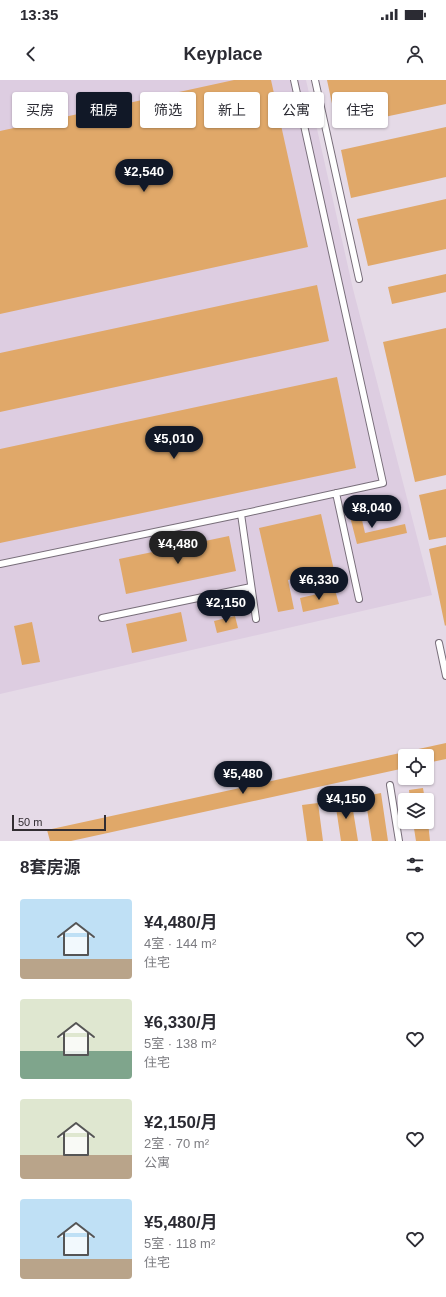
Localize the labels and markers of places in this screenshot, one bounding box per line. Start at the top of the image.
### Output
pin: ¥2,540 [111,159,177,193]
pin: ¥5,010 [141,426,207,460]
pin: ¥8,040 [339,495,405,529]
pin: ¥4,480 [145,531,211,565]
pin: ¥6,330 [286,567,352,601]
pin: ¥2,150 [193,590,259,624]
pin: ¥5,480 [210,761,276,795]
pin: ¥4,150 [313,786,379,820]

